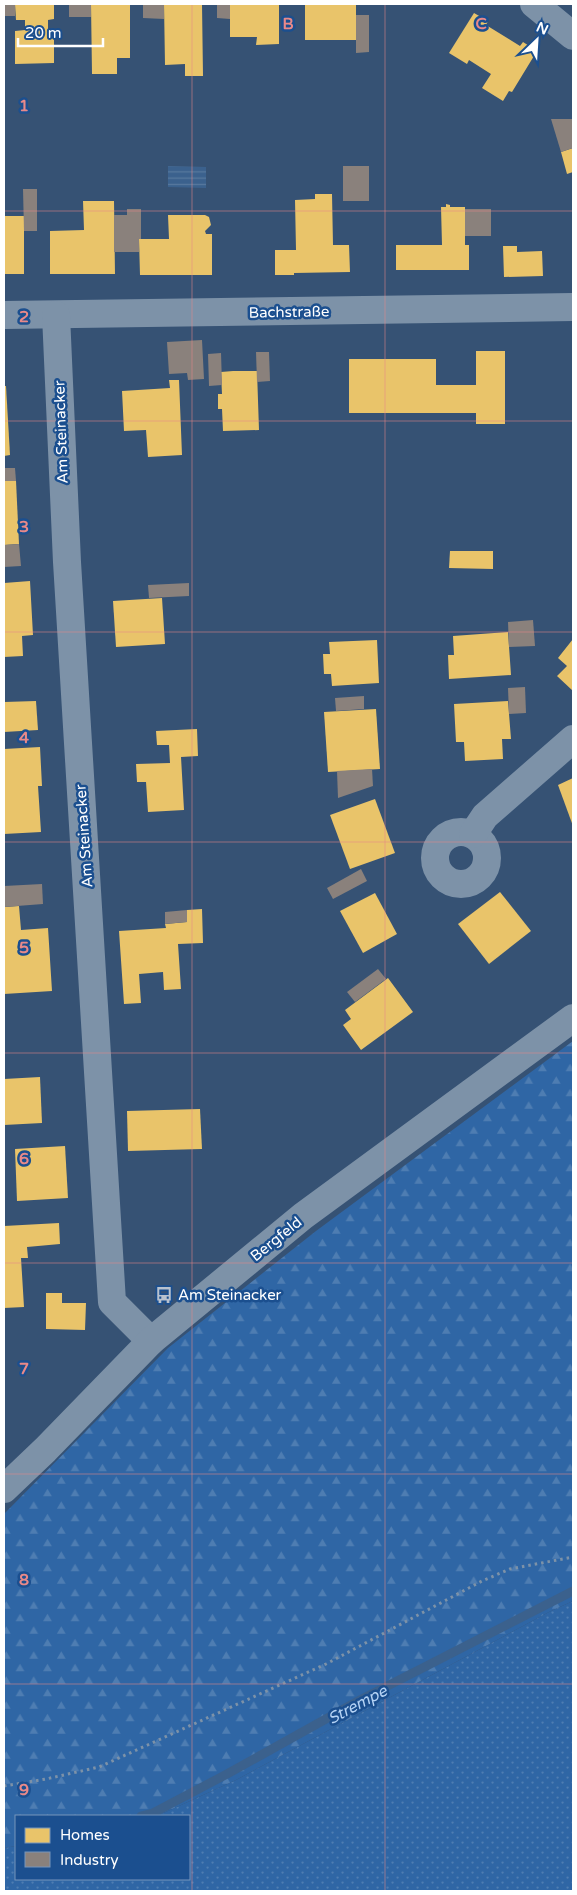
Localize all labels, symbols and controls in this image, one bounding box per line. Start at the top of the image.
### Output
text: B [282,14,294,34]
text: C [475,14,487,34]
scale bar [18,15,102,47]
north arrow [512,15,562,65]
text: N [534,19,551,39]
text: 20 m [25,24,62,42]
text: 1 [19,96,29,116]
street label: Bachstraße [249,302,329,322]
text: 2 [19,307,29,327]
street label: Am Steinacker [50,380,72,484]
text: 3 [19,517,29,537]
text: 4 [19,728,29,748]
street label: Am Steinacker [71,784,97,888]
text: 5 [19,938,29,958]
text: 6 [19,1149,29,1169]
street label: Bergfeld [247,1213,305,1265]
bus stop icon: Am Steinacker [154,1285,174,1305]
place label: Am Steinacker [178,1286,282,1304]
text: 7 [19,1359,29,1379]
text: 8 [19,1570,29,1590]
water label: Strempe [324,1680,391,1729]
text: 9 [19,1780,29,1800]
legend [15,1815,190,1880]
text: Homes [60,1826,110,1844]
text: Industry [60,1851,119,1869]

